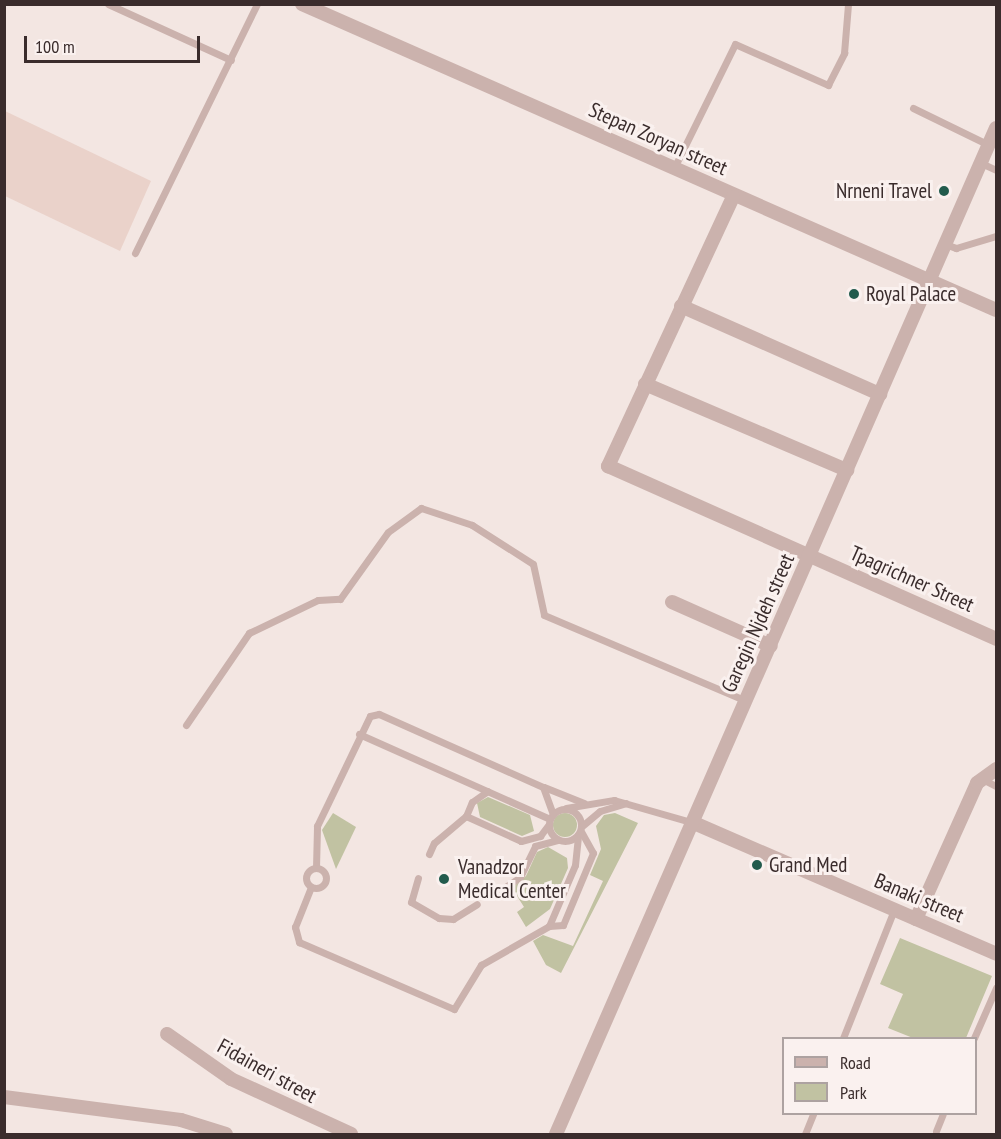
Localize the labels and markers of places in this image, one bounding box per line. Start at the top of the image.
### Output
place label: Nrneni Travel [835,178,932,204]
marker: Nrneni Travel [937,184,951,198]
place label: Royal Palace [866,281,956,307]
marker: Royal Palace [847,287,861,301]
place label: Grand Med [769,852,847,878]
place label: Vanadzor Medical Center [458,854,566,904]
marker: Grand Med [750,858,764,872]
marker: Vanadzor Medical Center [435,870,453,888]

